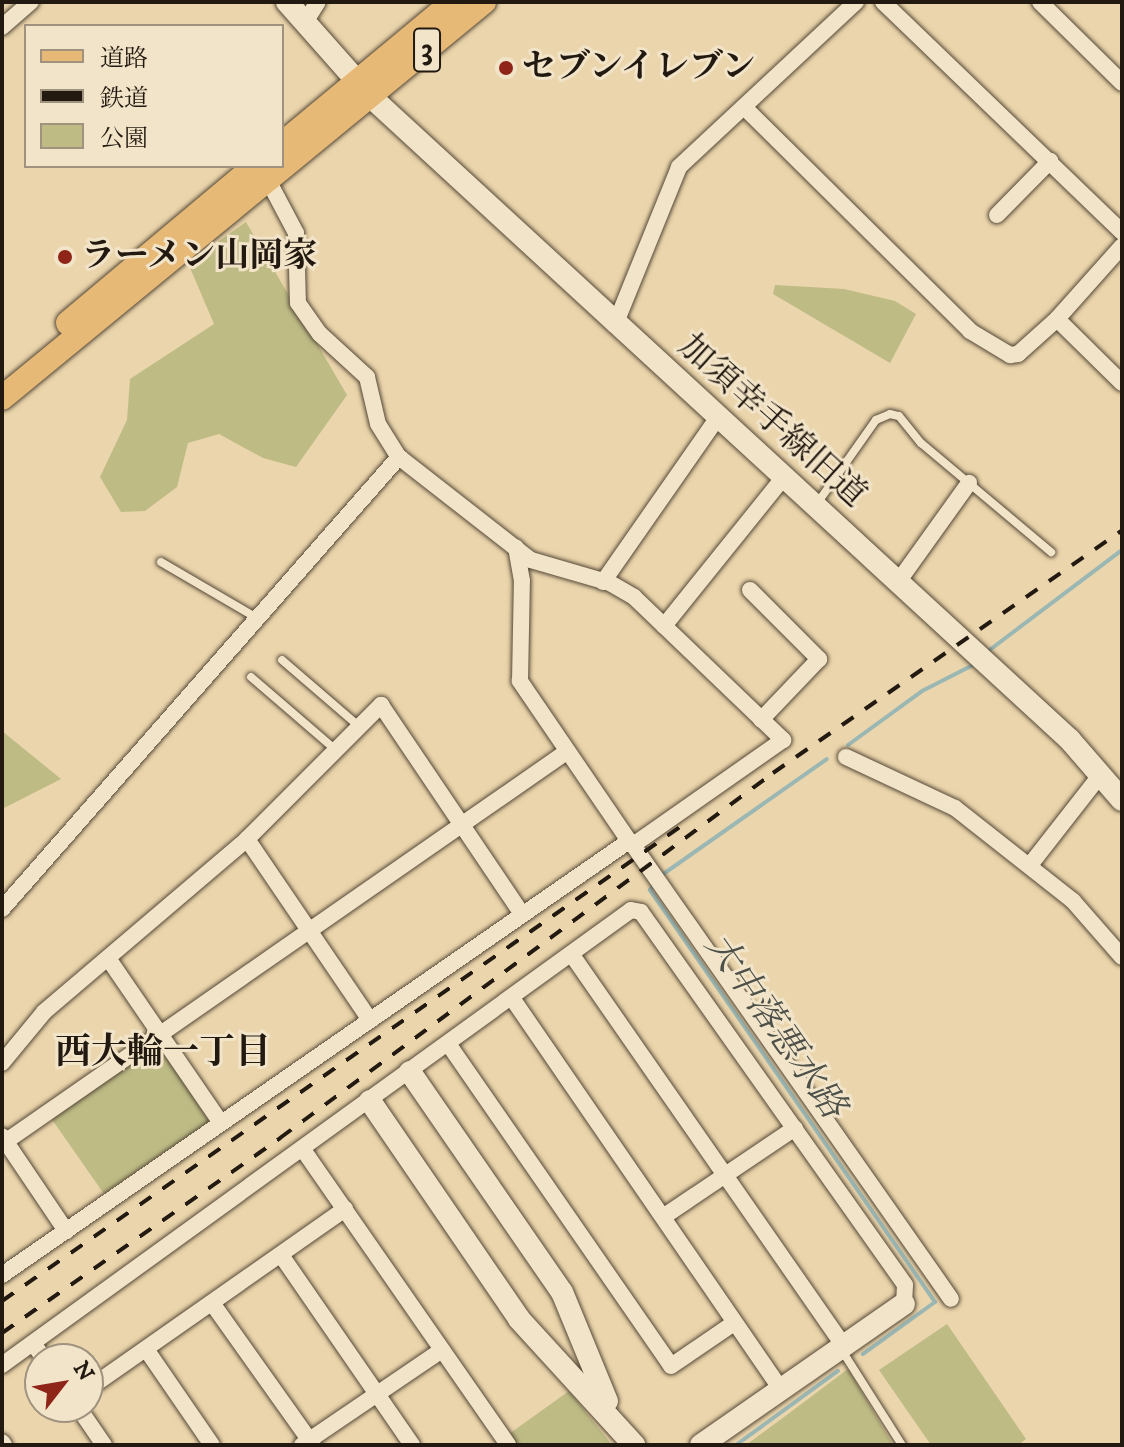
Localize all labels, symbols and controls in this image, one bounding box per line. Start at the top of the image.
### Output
road number: 3 [413,22,441,78]
legend [24,24,284,168]
text: 道路 [100,44,148,74]
place label: セブンイレブン [522,48,760,88]
marker: セブンイレブン [497,59,515,77]
text: 鉄道 [100,84,148,114]
text: 公園 [100,124,148,154]
place label: ラーメン山岡家 [81,237,319,277]
marker: ラーメン山岡家 [56,248,74,266]
street label: 加須幸手線旧道 [670,326,874,516]
water label: 大中落悪水路 [695,925,855,1127]
district label: 西大輪一丁目 [55,1031,271,1075]
north arrow [24,1343,104,1423]
text: N [67,1357,100,1386]

